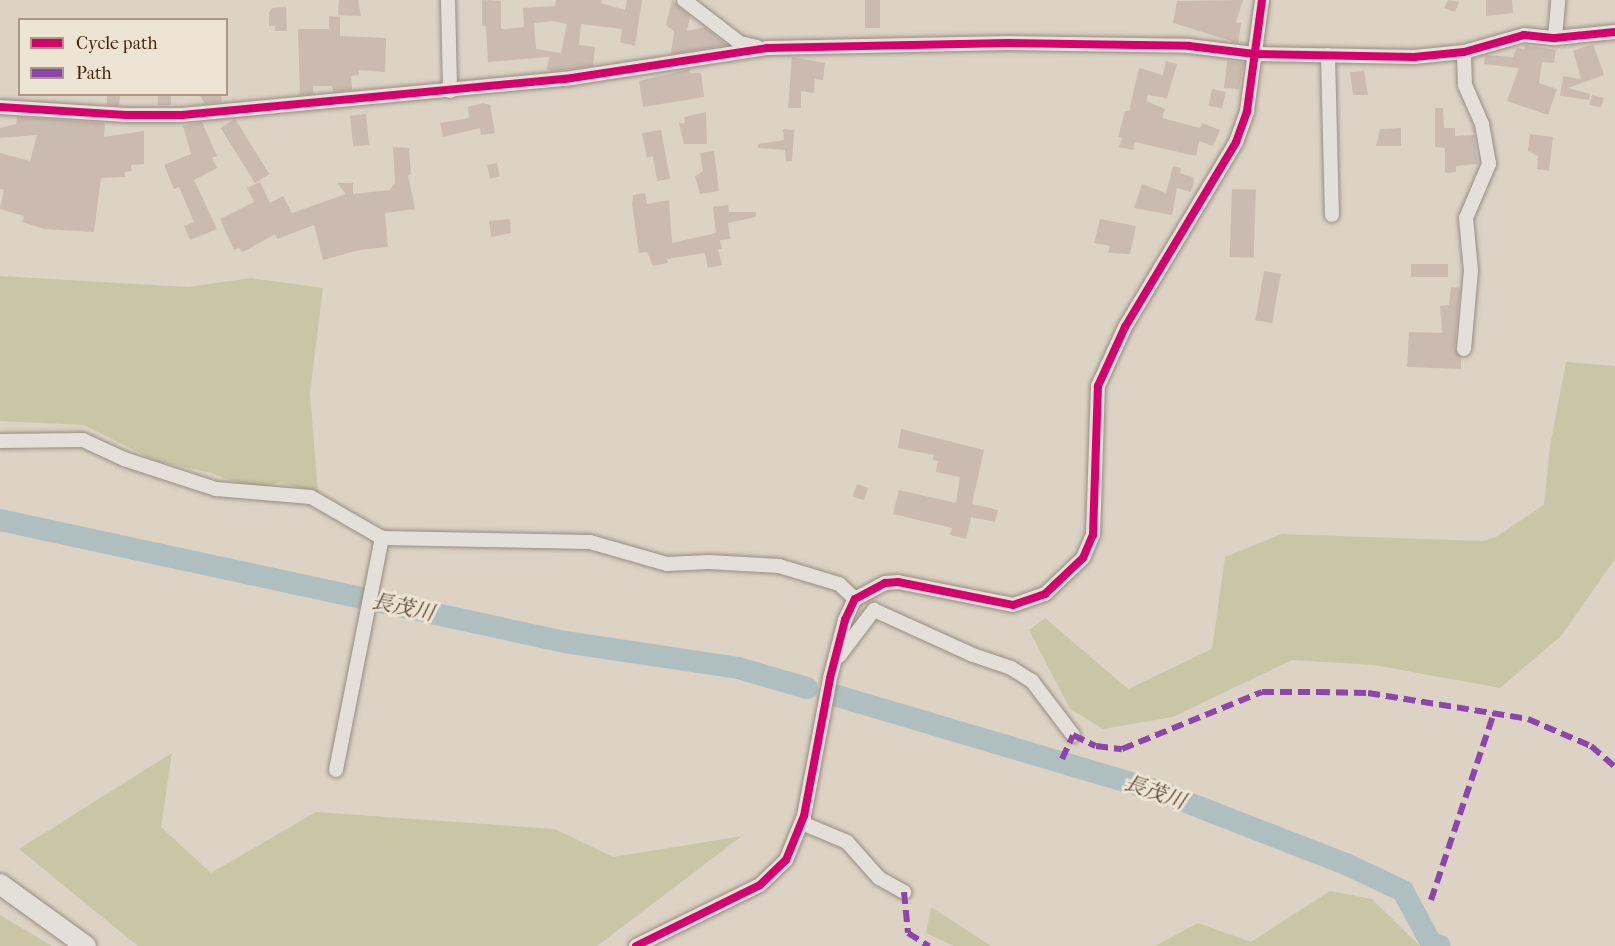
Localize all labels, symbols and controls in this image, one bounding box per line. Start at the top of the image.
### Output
legend [18,18,228,96]
text: Cycle path [76,33,157,54]
text: Path [76,63,112,84]
water label: 長茂川 [370,588,436,626]
water label: 長茂川 [1121,770,1189,814]

